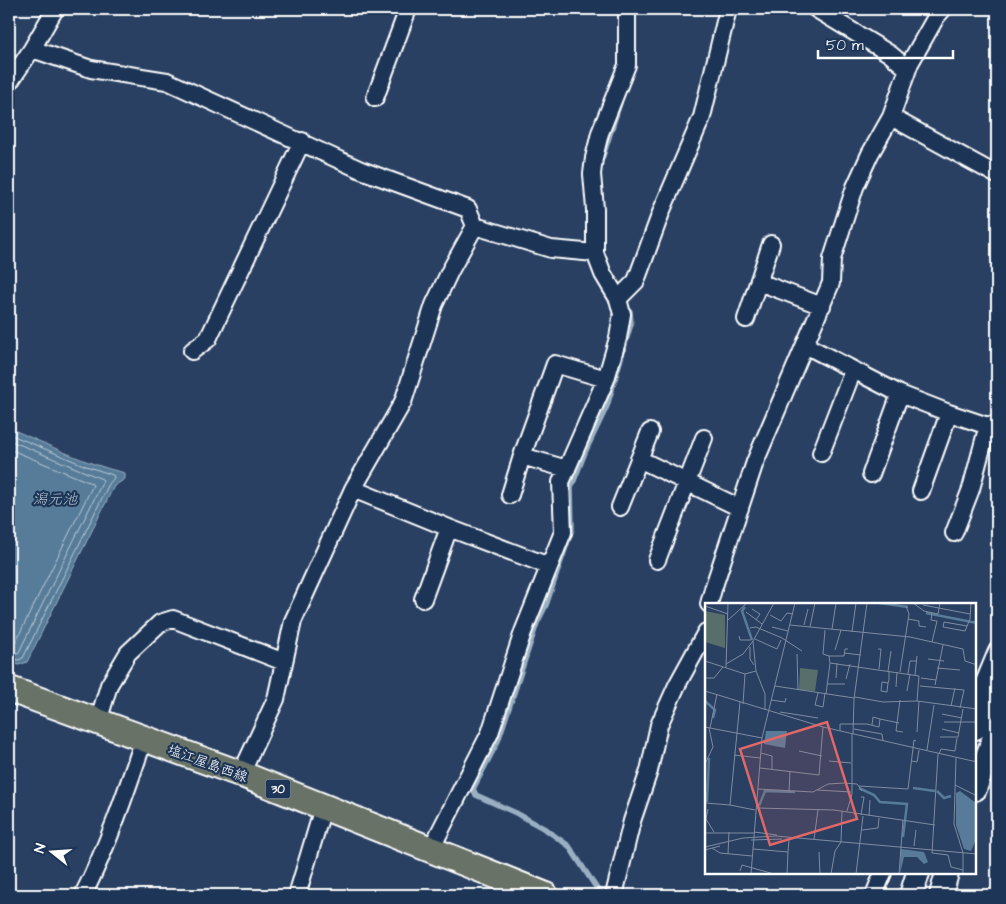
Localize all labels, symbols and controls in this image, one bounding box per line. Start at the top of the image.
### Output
scale bar [818,28,954,60]
text: 50 m [826,35,864,56]
water label: 潟元池 [32,489,78,510]
inset map [705,603,976,874]
street label: 塩江屋島西線 [165,740,251,788]
road number: 30 [266,780,290,799]
north arrow [28,826,78,876]
text: N [30,841,51,856]

